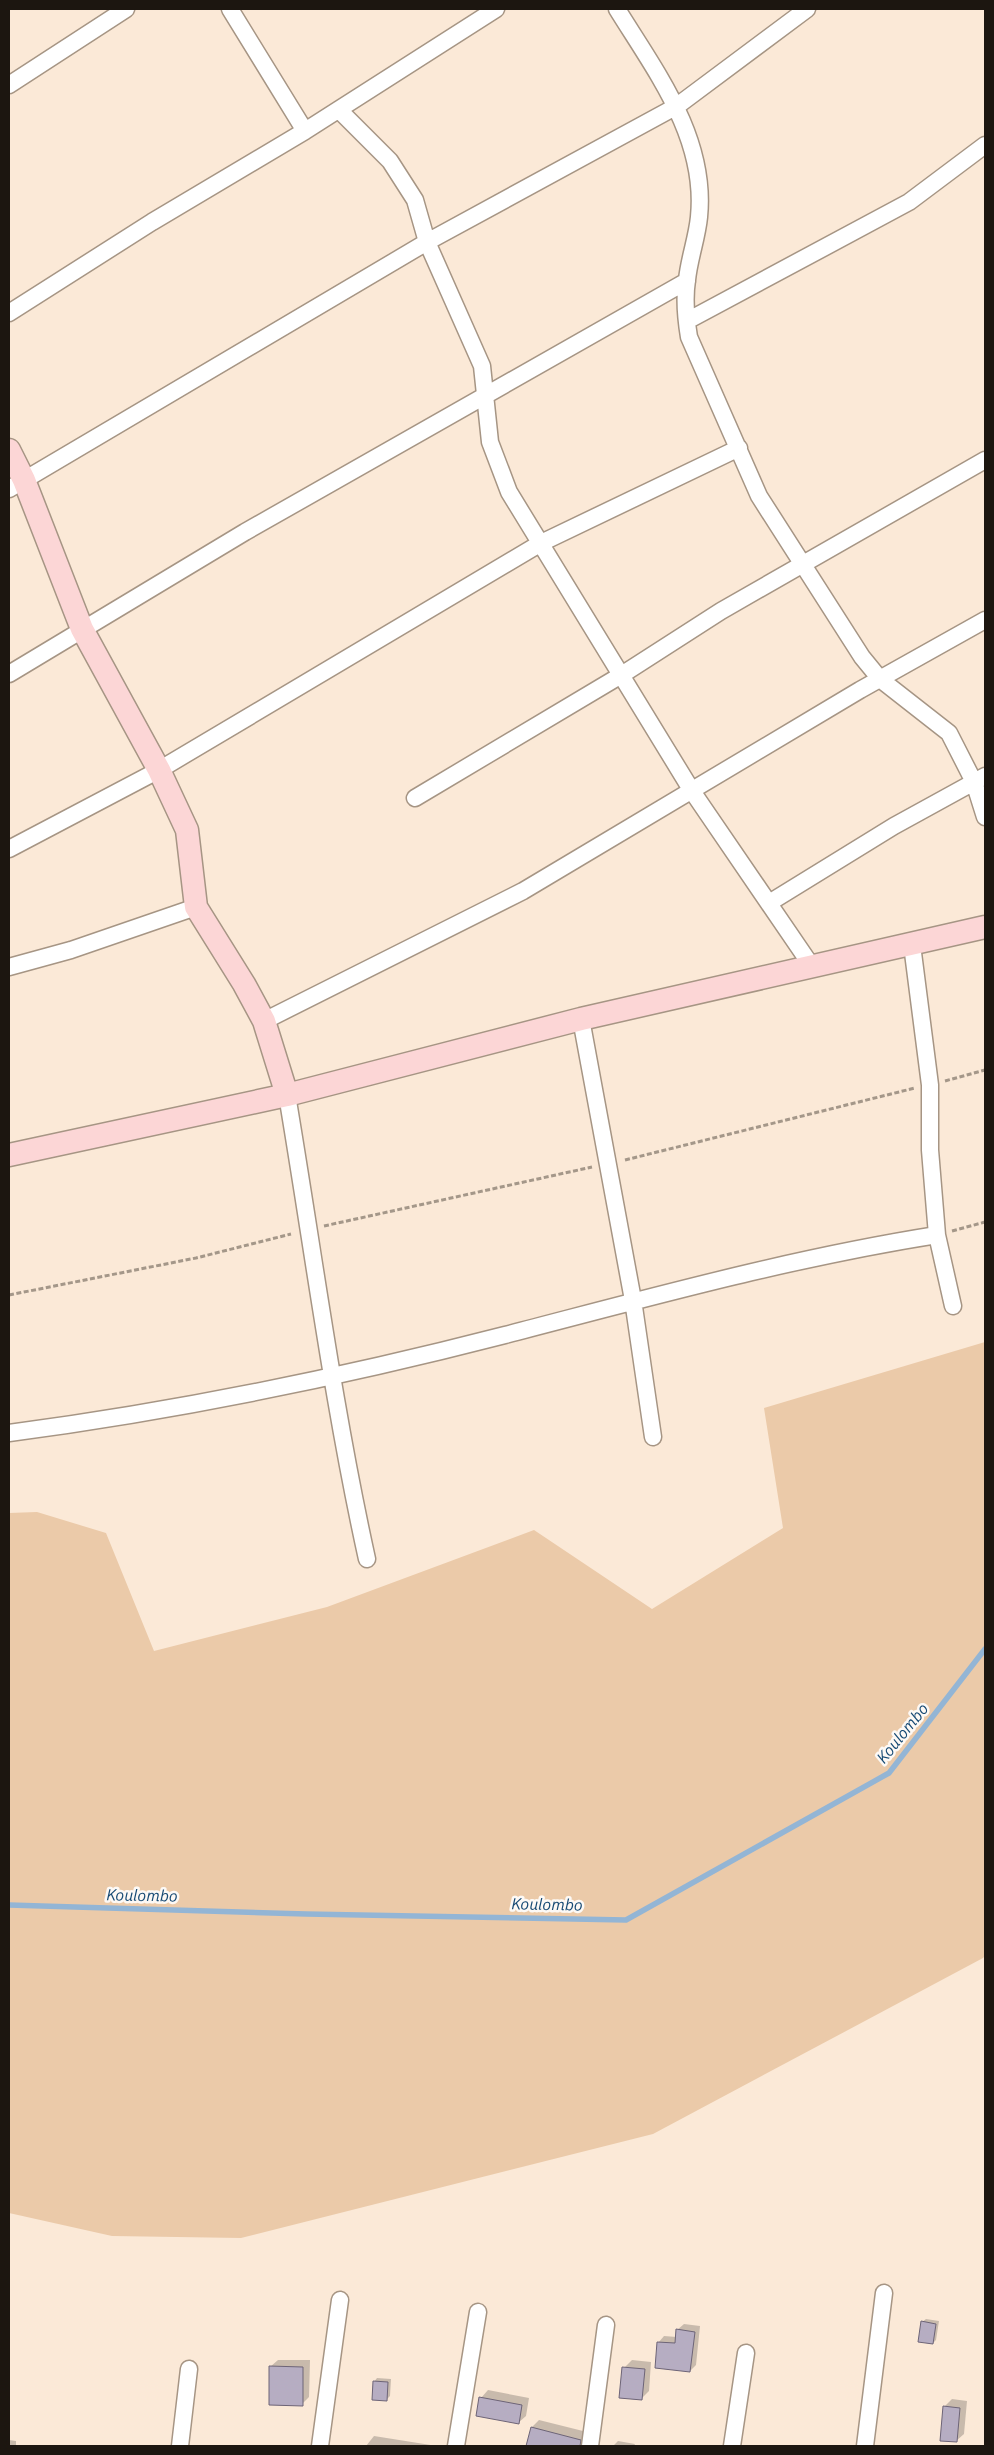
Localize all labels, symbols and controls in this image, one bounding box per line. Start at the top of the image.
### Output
water label: Koulombo [872,1699,932,1767]
water label: Koulombo [106,1884,178,1906]
water label: Koulombo [511,1893,583,1915]

